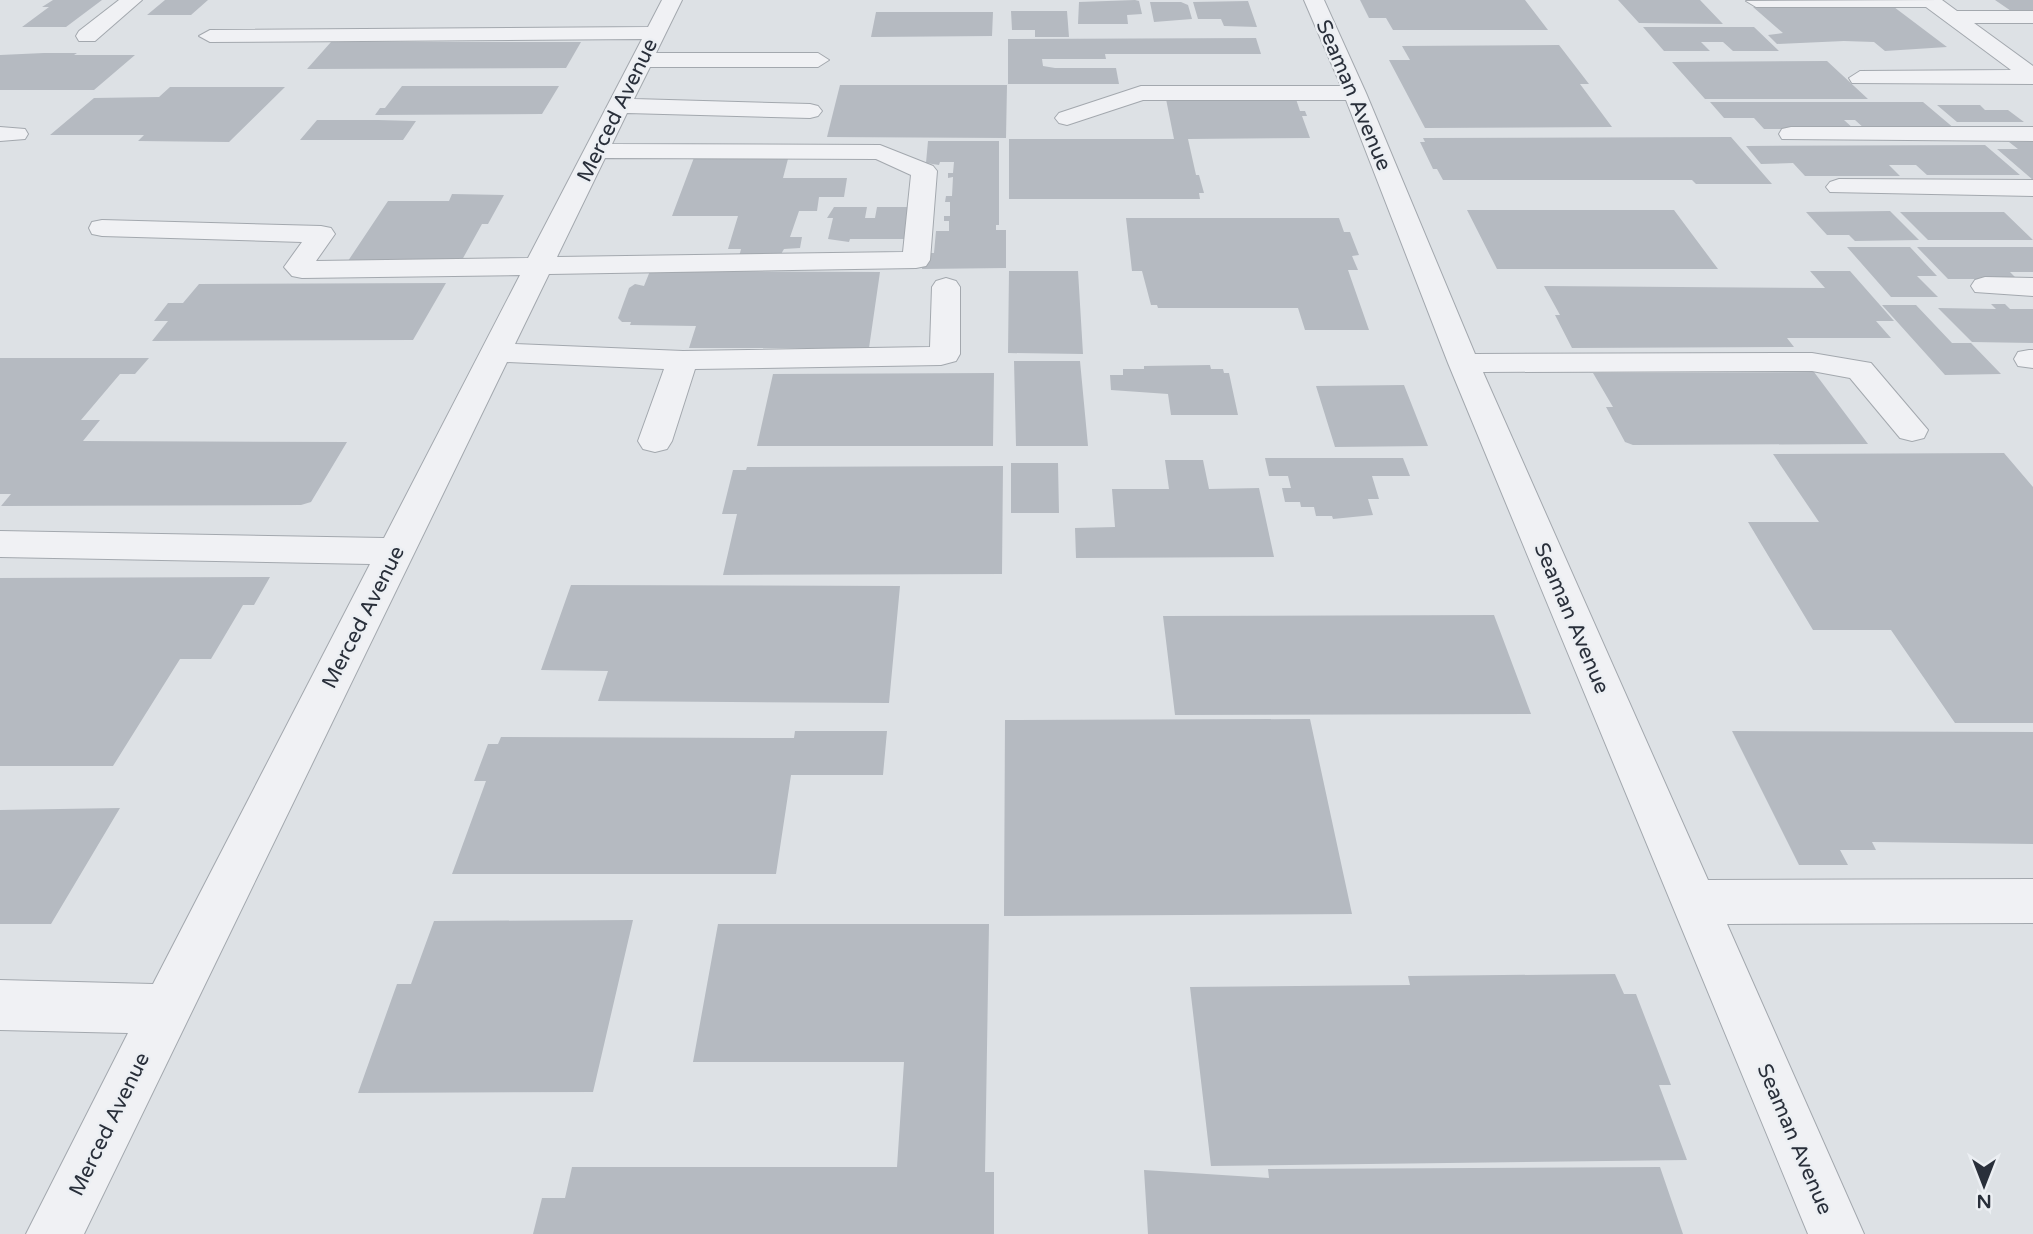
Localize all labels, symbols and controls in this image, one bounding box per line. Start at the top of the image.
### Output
street label: Seaman Avenue [1311,16,1397,174]
street label: Merced Avenue [572,34,663,186]
street label: Seaman Avenue [1529,539,1615,697]
street label: Merced Avenue [317,542,410,693]
street label: Merced Avenue [64,1048,155,1200]
street label: Seaman Avenue [1752,1060,1838,1218]
north arrow [1949,1150,2019,1220]
text: N [1976,1190,1992,1212]

